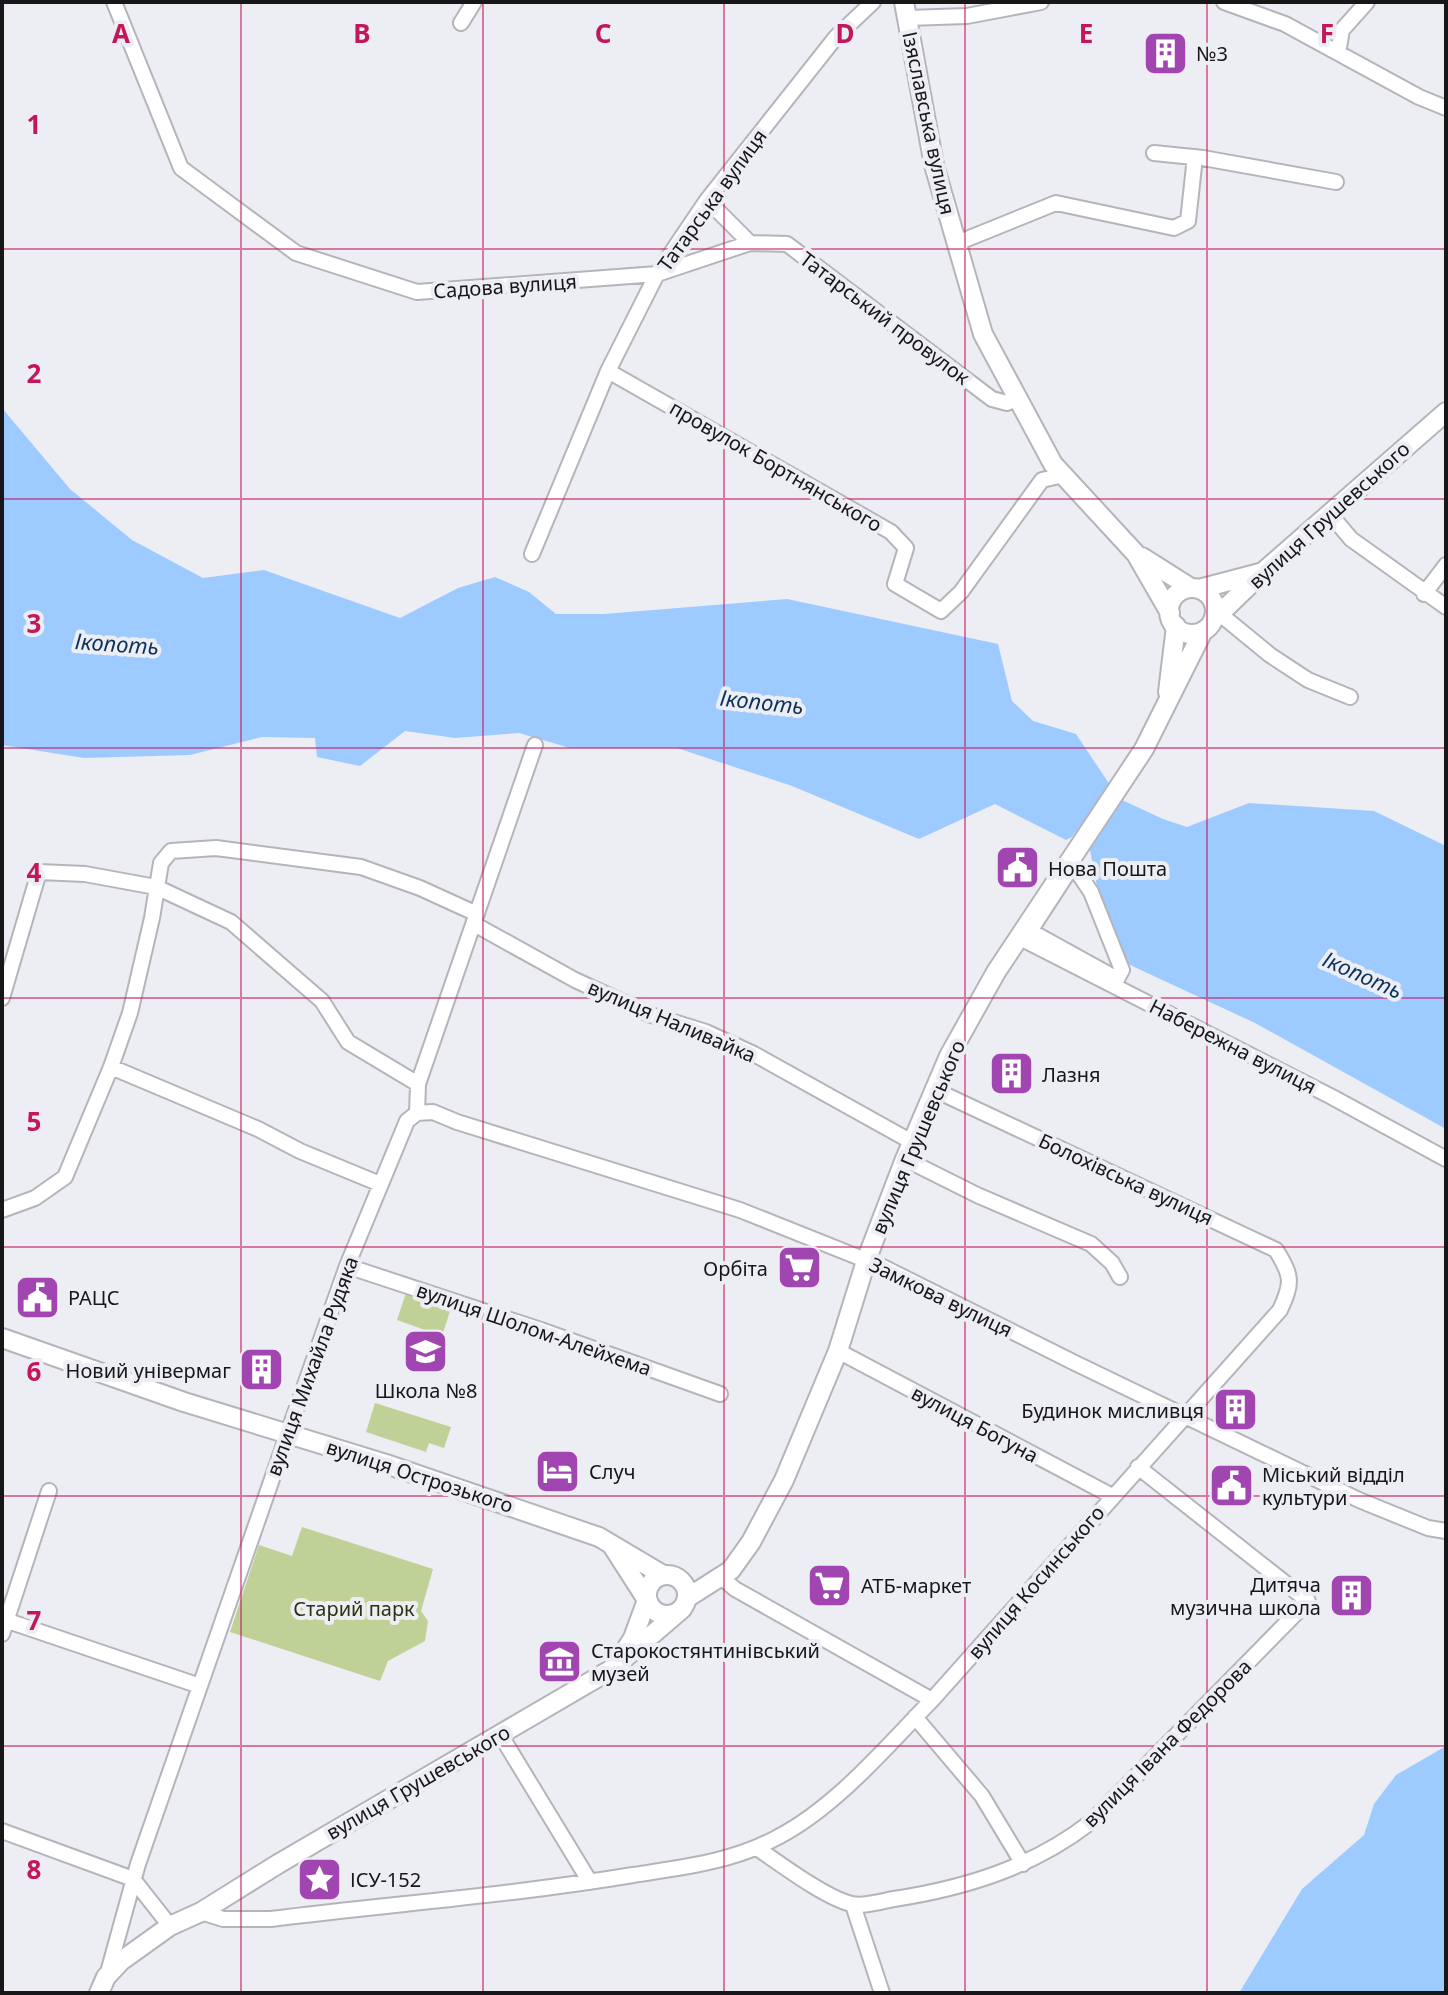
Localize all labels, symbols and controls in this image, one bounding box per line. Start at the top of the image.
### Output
text: A [112,15,130,51]
text: B [353,15,371,51]
text: C [595,15,611,51]
text: D [835,15,855,51]
text: E [1079,15,1093,51]
text: F [1320,15,1334,51]
street label: Ізяславська вулиця [896,29,962,217]
building icon: №3 [1141,29,1189,77]
place label: №3 [1196,40,1228,67]
text: 1 [27,106,41,142]
street label: Татарська вулиця [651,124,773,276]
street label: Татарський провулок [795,245,976,391]
street label: Садова вулиця [432,268,578,304]
text: 2 [27,355,42,391]
street label: провулок Бортнянського [665,394,887,538]
street label: вулиця Грушевського [1243,435,1415,595]
text: 3 [27,605,41,641]
water label: Ікопоть [74,625,160,661]
water label: Ікопоть [719,682,805,720]
public building icon: Нова Пошта [993,844,1041,892]
text: 4 [27,854,42,890]
place label: Нова Пошта [1048,855,1167,882]
water label: Ікопоть [1319,943,1407,1005]
street label: вулиця Наливайка [584,973,760,1069]
street label: Набережна вулиця [1145,992,1321,1100]
street label: вулиця Грушевського [865,1036,971,1238]
building icon: Лазня [987,1050,1035,1098]
place label: Лазня [1042,1061,1101,1088]
text: 5 [27,1103,41,1139]
street label: Болохівська вулиця [1034,1127,1218,1231]
supermarket icon: Орбіта [775,1244,823,1292]
street label: Замкова вулиця [865,1251,1017,1343]
street label: вулиця Михайла Рудяка [260,1253,364,1479]
place label: Орбіта [703,1255,768,1282]
public building icon: РАЦС [13,1273,61,1321]
street label: вулиця Шолом-Алейхема [413,1276,655,1382]
place label: РАЦС [68,1284,119,1311]
school or university icon: Школа №8 [402,1327,450,1375]
building icon: Новий універмаг [238,1346,286,1394]
text: 6 [27,1353,42,1389]
place label: Новий універмаг [66,1357,231,1384]
place label: Школа №8 [375,1377,477,1404]
street label: вулиця Богуна [907,1379,1043,1469]
building icon: Будинок мисливця [1211,1386,1259,1434]
place label: Будинок мисливця [1021,1397,1204,1424]
street label: вулиця Острозького [323,1433,517,1519]
hotel icon: Случ [534,1447,582,1495]
place label: Случ [589,1458,636,1485]
public building icon: Міський відділ культури [1207,1461,1255,1509]
place label: Міський відділ культури [1262,1461,1405,1511]
street label: вулиця Косинського [962,1499,1110,1665]
supermarket icon: АТБ-маркет [806,1561,854,1609]
place label: Дитяча музична школа [1170,1571,1321,1621]
building icon: Дитяча музична школа [1328,1571,1376,1619]
place label: АТБ-маркет [861,1572,971,1599]
park label: Старий парк [293,1595,415,1622]
text: 7 [27,1602,42,1638]
museum icon: Старокостянтинівський музей [536,1637,584,1685]
place label: Старокостянтинівський музей [591,1637,820,1687]
street label: вулиця Івана Федорова [1077,1653,1257,1833]
street label: вулиця Грушевського [321,1718,515,1846]
text: 8 [27,1851,41,1887]
place icon: ІСУ-152 [295,1855,343,1903]
place label: ІСУ-152 [350,1866,421,1893]

